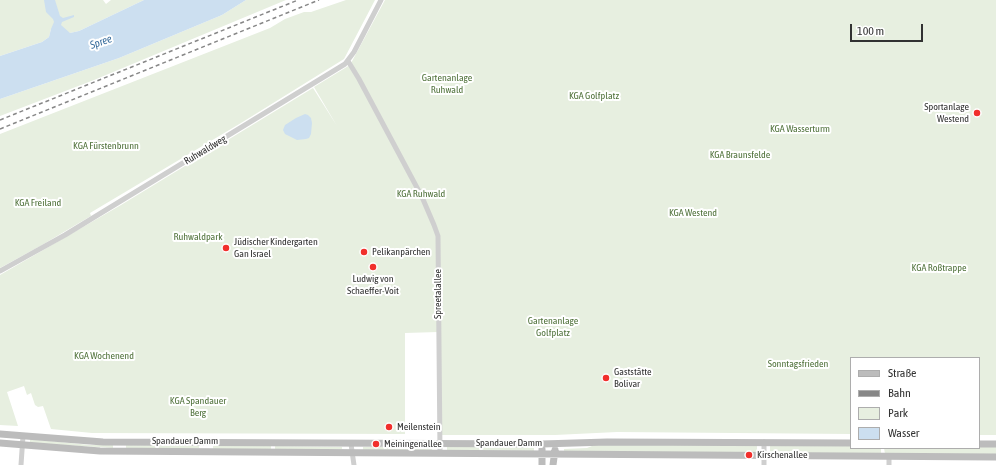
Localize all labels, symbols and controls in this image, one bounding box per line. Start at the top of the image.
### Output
scale bar [852,16,925,42]
text: 100 m [857,24,884,38]
water label: Spree [88,32,114,52]
park label: Gartenanlage Ruhwald [422,72,472,96]
park label: KGA Golfplatz [569,90,619,102]
place label: Sportanlage Westend [924,101,969,124]
marker: Sportanlage Westend [972,108,982,118]
park label: KGA Wasserturm [770,123,830,135]
street label: Ruhwaldweg [182,133,228,167]
park label: KGA Fürstenbrunn [73,140,139,152]
park label: KGA Braunsfelde [710,149,770,161]
park label: KGA Ruhwald [397,188,445,200]
park label: KGA Freiland [15,197,61,209]
park label: KGA Westend [669,207,717,219]
park label: Ruhwaldpark [173,231,223,243]
place label: Jüdischer Kindergarten Gan Israel [234,236,318,260]
marker: Jüdischer Kindergarten Gan Israel [221,243,231,253]
place label: Pelikanpärchen [372,246,430,258]
marker: Pelikanpärchen [359,247,369,257]
marker: Ludwig von Schaeffer-Voit [368,262,378,272]
park label: KGA Roßtrappe [912,262,966,274]
street label: Spreetalallee [432,269,444,319]
place label: Ludwig von Schaeffer-Voit [347,273,399,296]
park label: Gartenanlage Golfplatz [528,315,578,338]
park label: KGA Wochenend [74,350,134,362]
legend [850,357,980,449]
park label: Sonntagsfrieden [768,358,828,370]
place label: Gaststätte Bolivar [614,366,652,390]
text: Straße [888,366,916,380]
marker: Gaststätte Bolivar [601,373,611,383]
text: Bahn [888,386,911,400]
park label: KGA Spandauer Berg [170,395,226,418]
text: Park [888,406,908,420]
place label: Meilenstein [397,421,440,433]
marker: Meilenstein [384,422,394,432]
text: Wasser [888,426,919,440]
street label: Spandauer Damm [152,435,218,447]
street label: Spandauer Damm [476,437,542,449]
place label: Meiningenallee [384,438,442,450]
marker: Meiningenallee [371,439,381,449]
place label: Kirschenallee [757,449,807,461]
marker: Kirschenallee [744,450,754,460]

